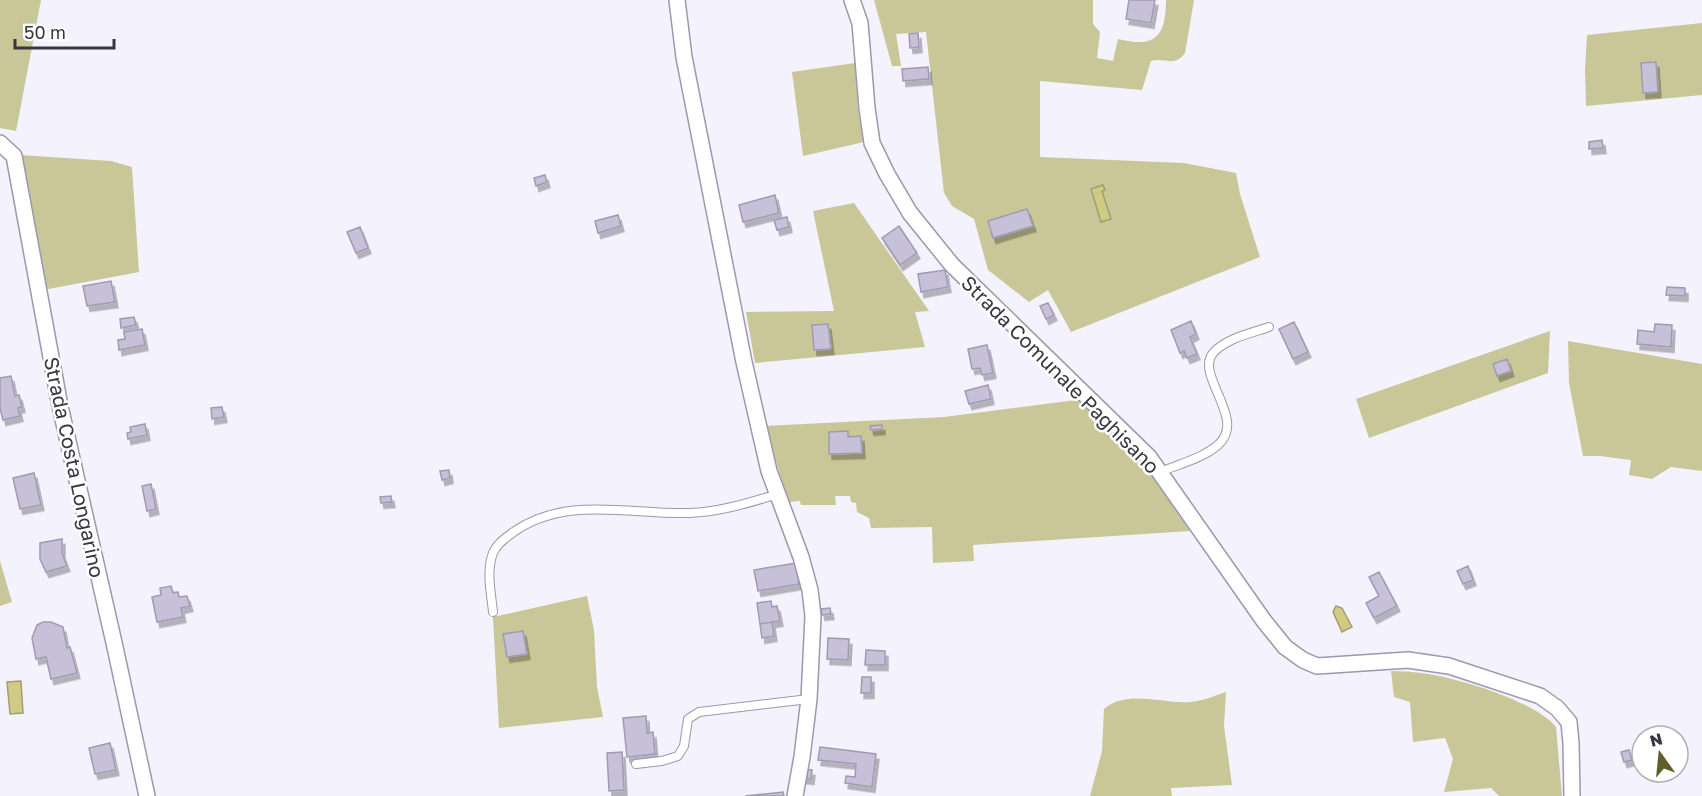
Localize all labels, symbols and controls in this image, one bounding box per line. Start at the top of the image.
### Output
scale bar [15,12,114,50]
text: 50 m [24,21,66,43]
street label: Strada Comunale Paghisano [957,270,1165,478]
street label: Strada Costa Longarino [40,354,110,580]
north arrow [1630,724,1690,784]
text: N [1648,728,1665,751]

